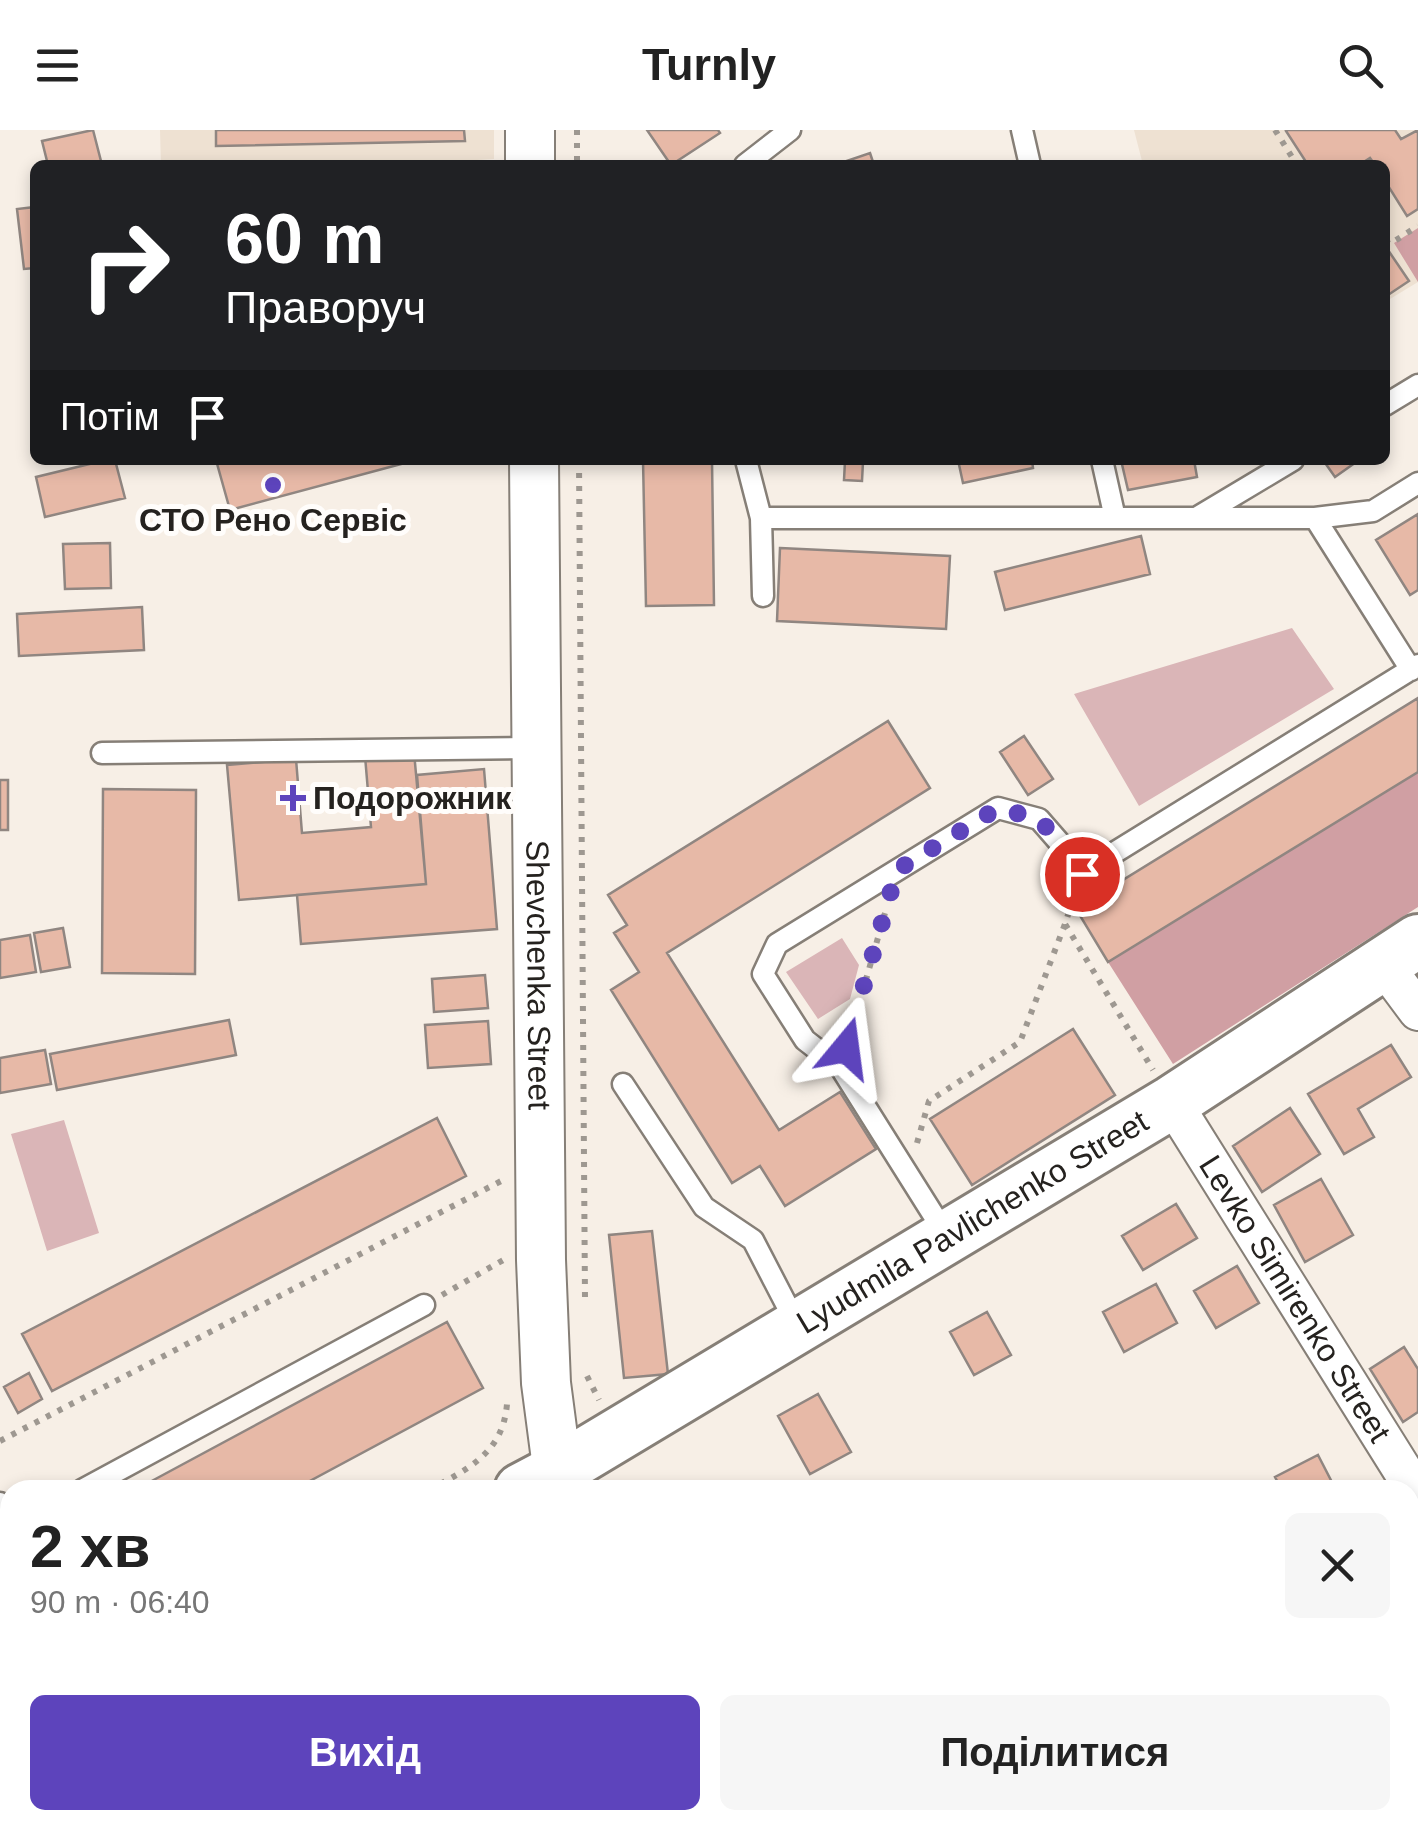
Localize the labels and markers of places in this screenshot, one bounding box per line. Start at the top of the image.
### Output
marker: СТО Рено Сервіс [262,474,284,496]
place label: СТО Рено Сервіс [139,502,407,538]
place label: Подорожник [313,780,512,816]
marker: Подорожник [282,787,304,809]
pin [1040,832,1125,917]

